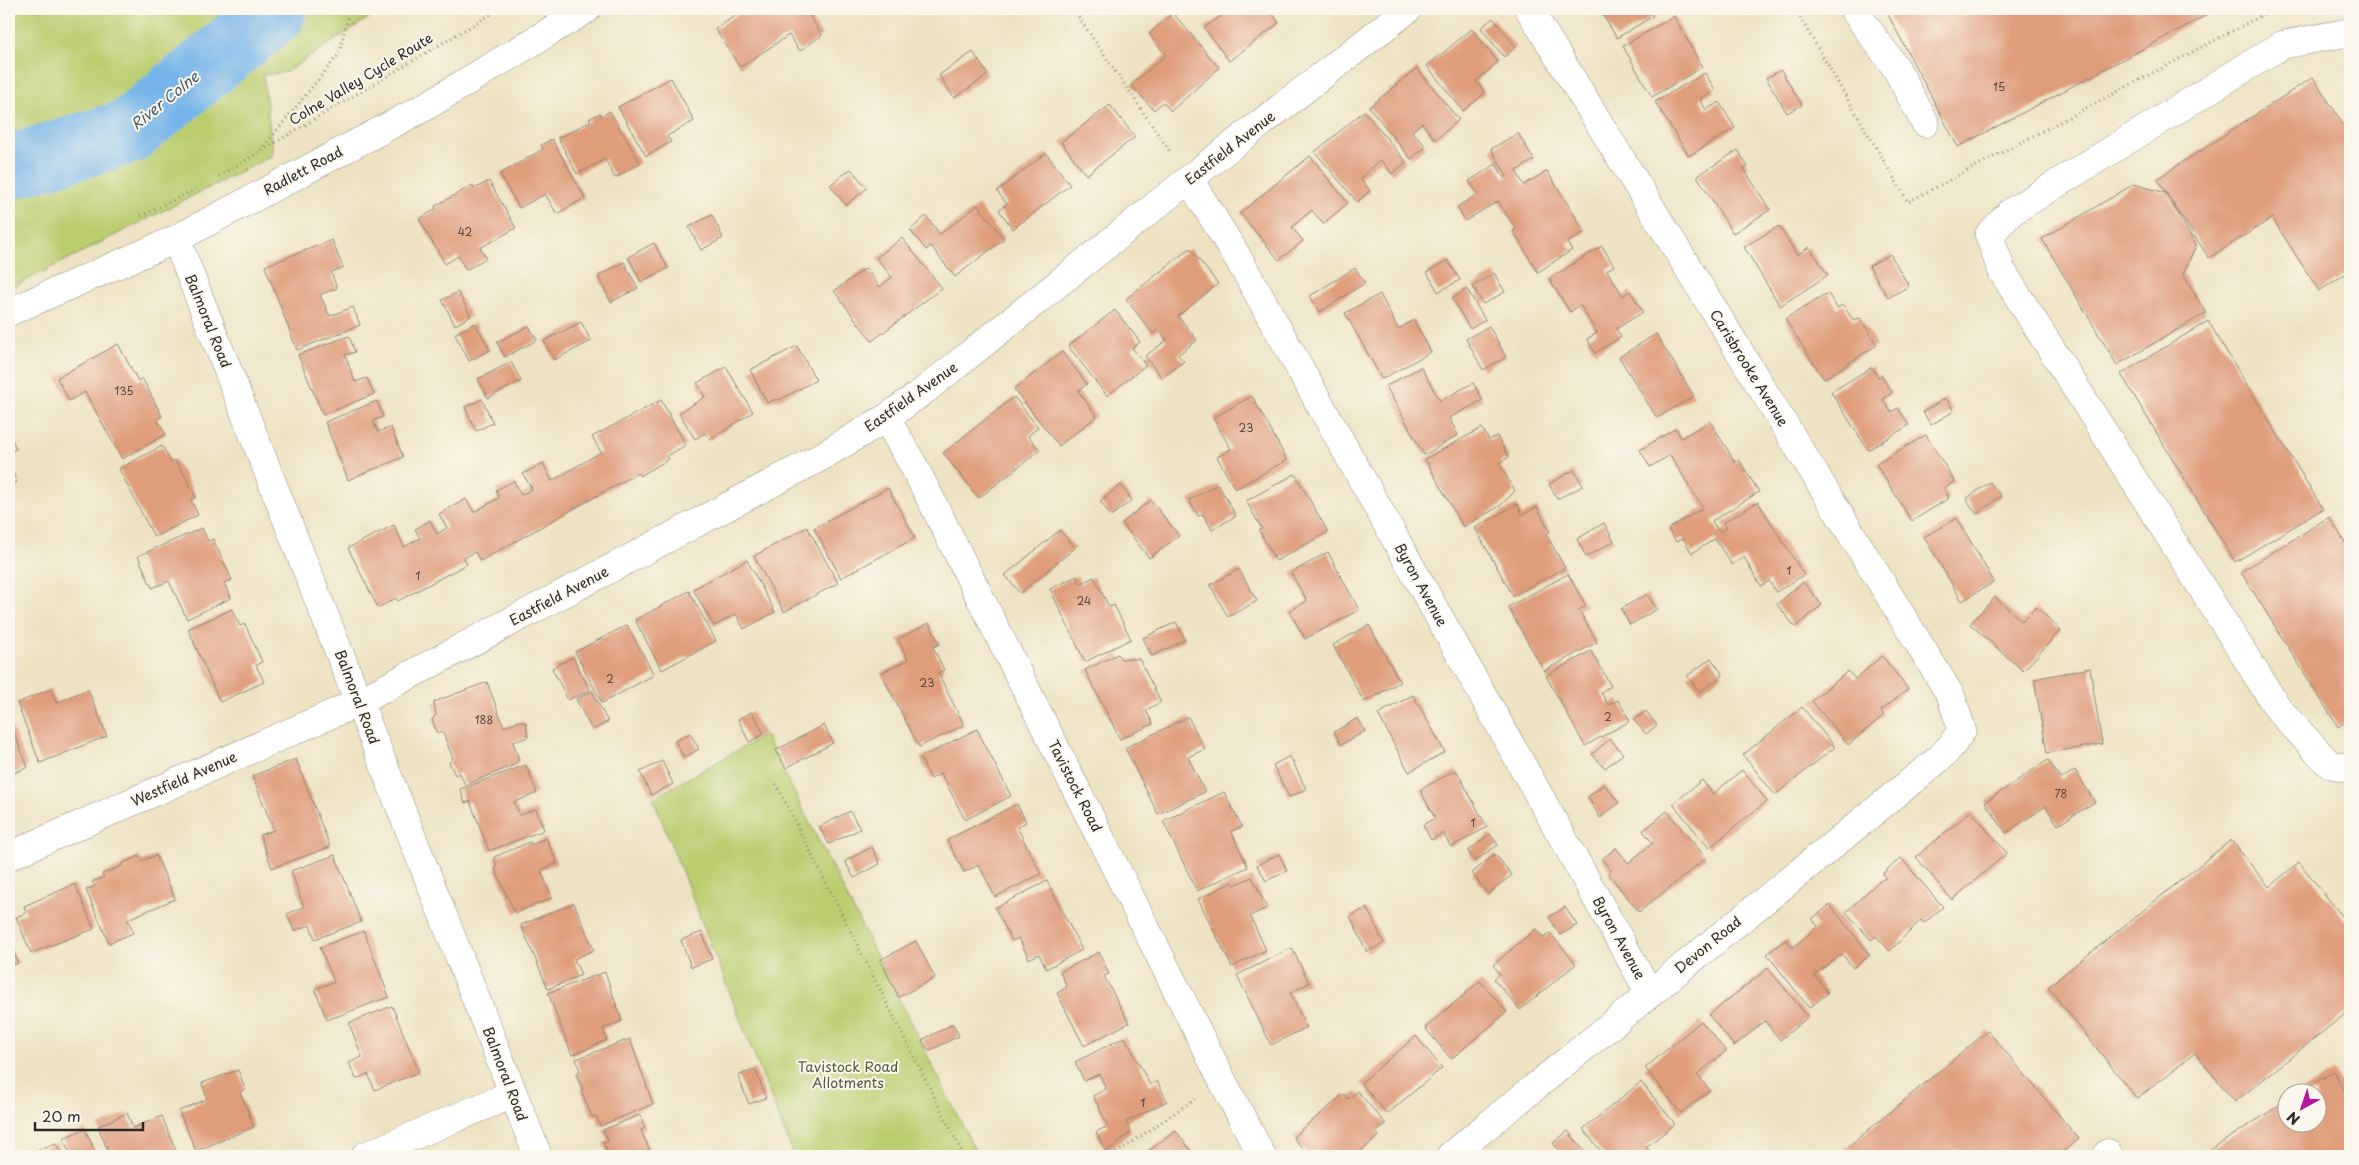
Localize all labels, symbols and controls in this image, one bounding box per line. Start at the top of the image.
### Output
street label: Colne Valley Cycle Route [285,27,437,130]
water label: River Colne [125,64,204,135]
house number: 15 [1993,78,2005,95]
street label: Eastfield Avenue [1180,105,1280,190]
street label: Radlett Road [259,141,346,200]
house number: 42 [458,223,473,240]
street label: Balmoral Road [180,271,237,371]
street label: Carisbrooke Avenue [1705,305,1794,431]
street label: Eastfield Avenue [860,356,962,437]
house number: 135 [114,382,134,399]
house number: 23 [1239,419,1253,436]
street label: Byron Avenue [1390,539,1453,630]
street label: Eastfield Avenue [506,560,612,630]
house number: 1 [1787,562,1792,579]
house number: 1 [416,567,421,584]
house number: 24 [1077,592,1091,609]
street label: Balmoral Road [330,647,385,747]
house number: 2 [606,670,614,687]
house number: 23 [920,674,934,691]
house number: 2 [1604,708,1612,725]
house number: 188 [475,711,493,728]
street label: Tavistock Road [1043,736,1108,835]
street label: Westfield Avenue [128,746,240,811]
house number: 78 [2055,785,2068,802]
house number: 1 [1471,814,1476,831]
street label: Byron Avenue [1588,892,1651,983]
street label: Devon Road [1670,911,1746,978]
street label: Balmoral Road [478,1024,533,1124]
park label: Tavistock Road Allotments [798,1056,898,1093]
north arrow [2276,1082,2326,1132]
house number: 1 [1141,1094,1146,1111]
scale bar [35,1100,142,1132]
text: 20 m [42,1104,81,1127]
text: N [2282,1107,2304,1130]

